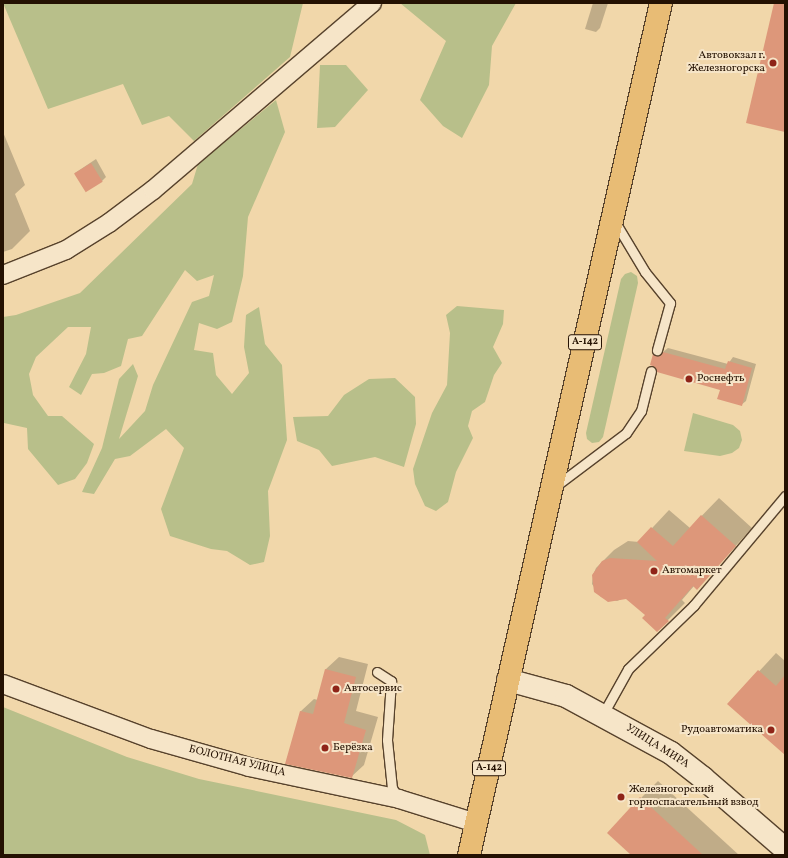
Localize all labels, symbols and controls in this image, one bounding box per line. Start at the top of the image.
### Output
place label: Автовокзал г. Железногорска [688,50,765,76]
marker: Автовокзал г. Железногорска [768,58,778,68]
road number: А-142 [567,334,603,350]
place label: Роснефть [697,372,745,386]
marker: Роснефть [684,374,694,384]
place label: Автомаркет [662,564,721,578]
marker: Автомаркет [649,566,659,576]
place label: Автосервис [344,682,402,696]
marker: Автосервис [331,684,341,694]
street label: УЛИЦА МИРА [623,722,691,772]
place label: Рудоавтоматика [681,723,763,737]
marker: Рудоавтоматика [766,725,776,735]
place label: Берёзка [333,741,373,755]
marker: Берёзка [320,743,330,753]
street label: БОЛОТНАЯ УЛИЦА [187,744,287,780]
road number: А-142 [471,760,507,776]
place label: Железногорский горноспасательный взвод [629,784,759,810]
marker: Железногорский горноспасательный взвод [616,792,626,802]

